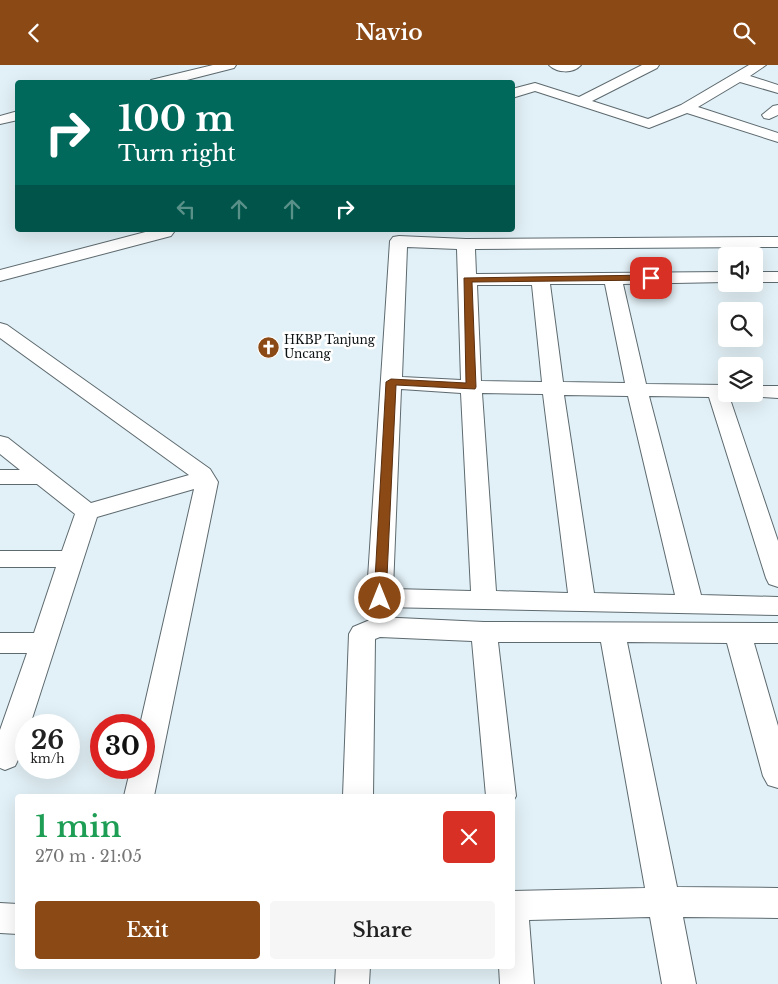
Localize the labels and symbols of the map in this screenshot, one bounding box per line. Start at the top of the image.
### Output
pin [630,257,672,299]
place label: HKBP Tanjung Uncang [284,332,376,361]
church icon: HKBP Tanjung Uncang [256,335,280,359]
position arrow [353,571,405,623]
speed limit sign: 30 [90,714,155,779]

